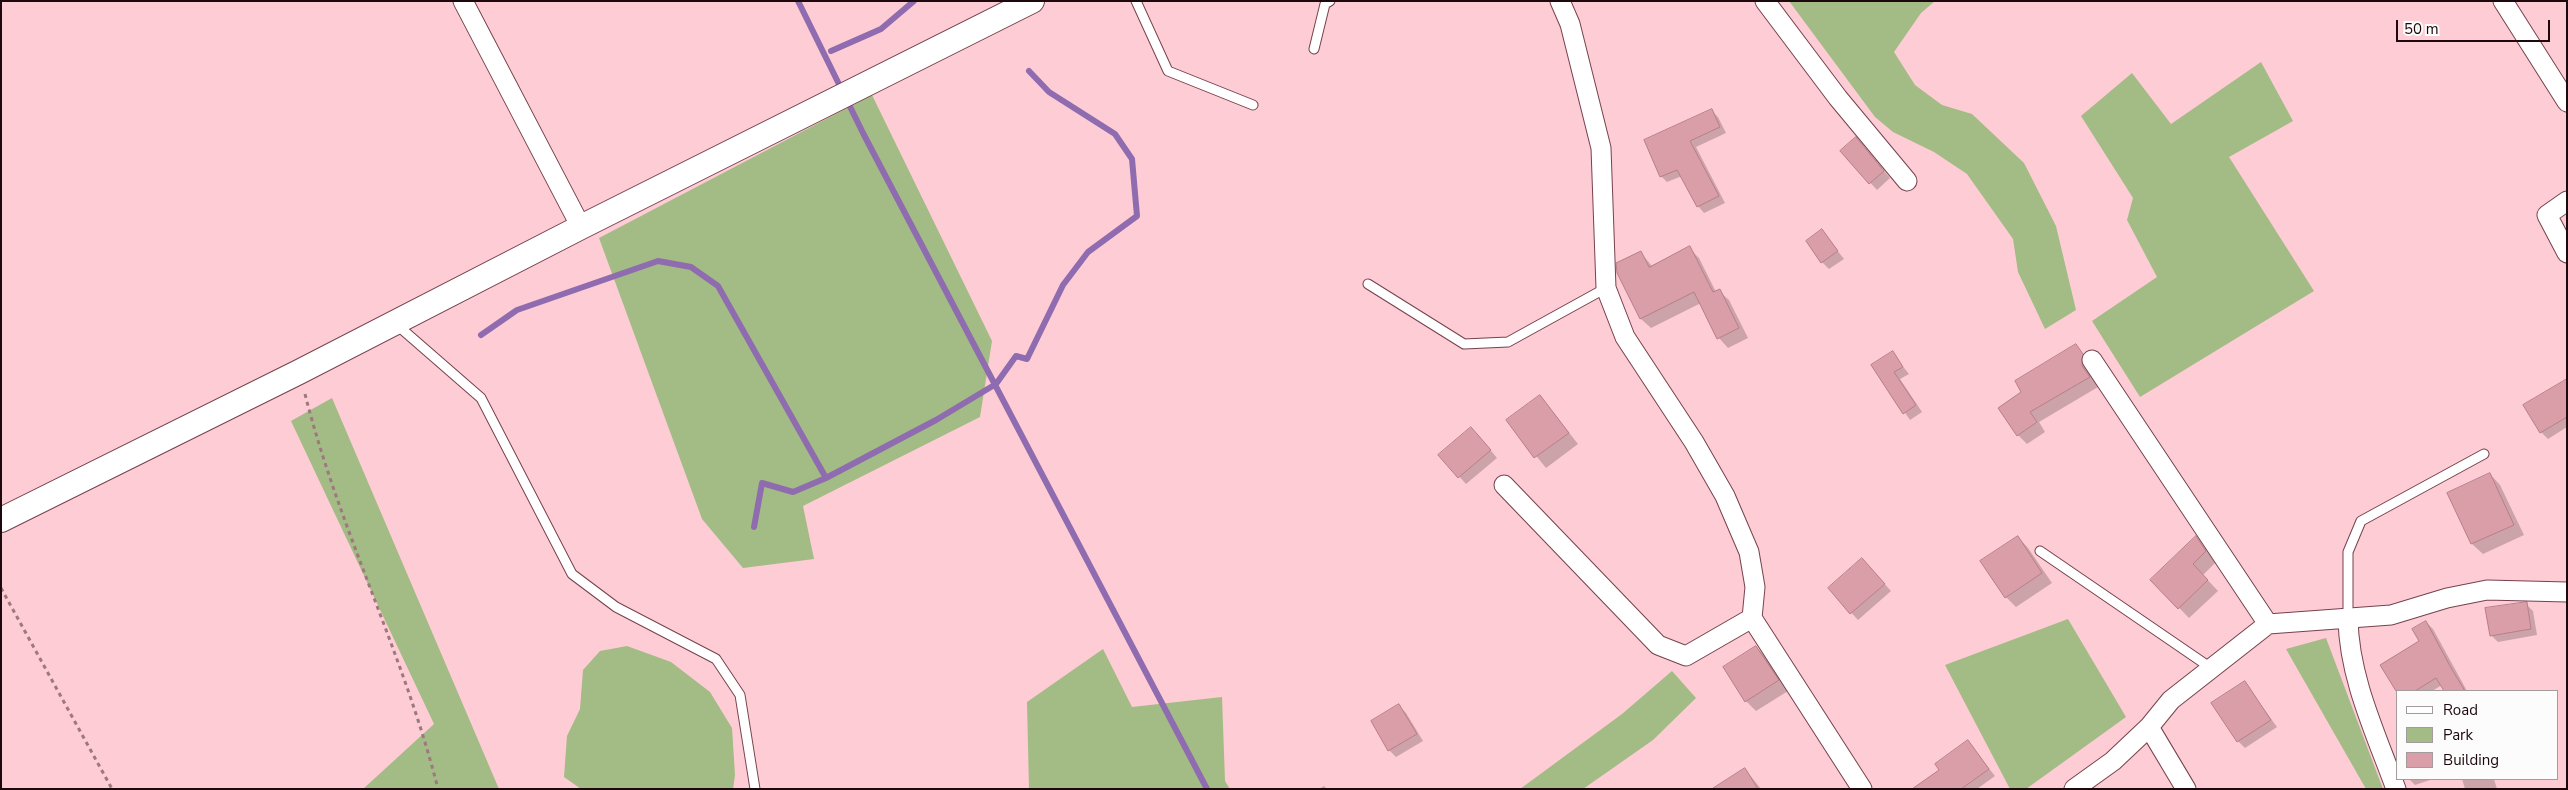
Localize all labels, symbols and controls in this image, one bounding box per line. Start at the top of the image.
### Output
scale bar [2398,10,2552,42]
text: 50 m [2404,19,2439,39]
legend [2396,690,2558,780]
text: Road [2443,700,2478,720]
text: Park [2443,725,2473,745]
text: Building [2443,750,2499,770]

